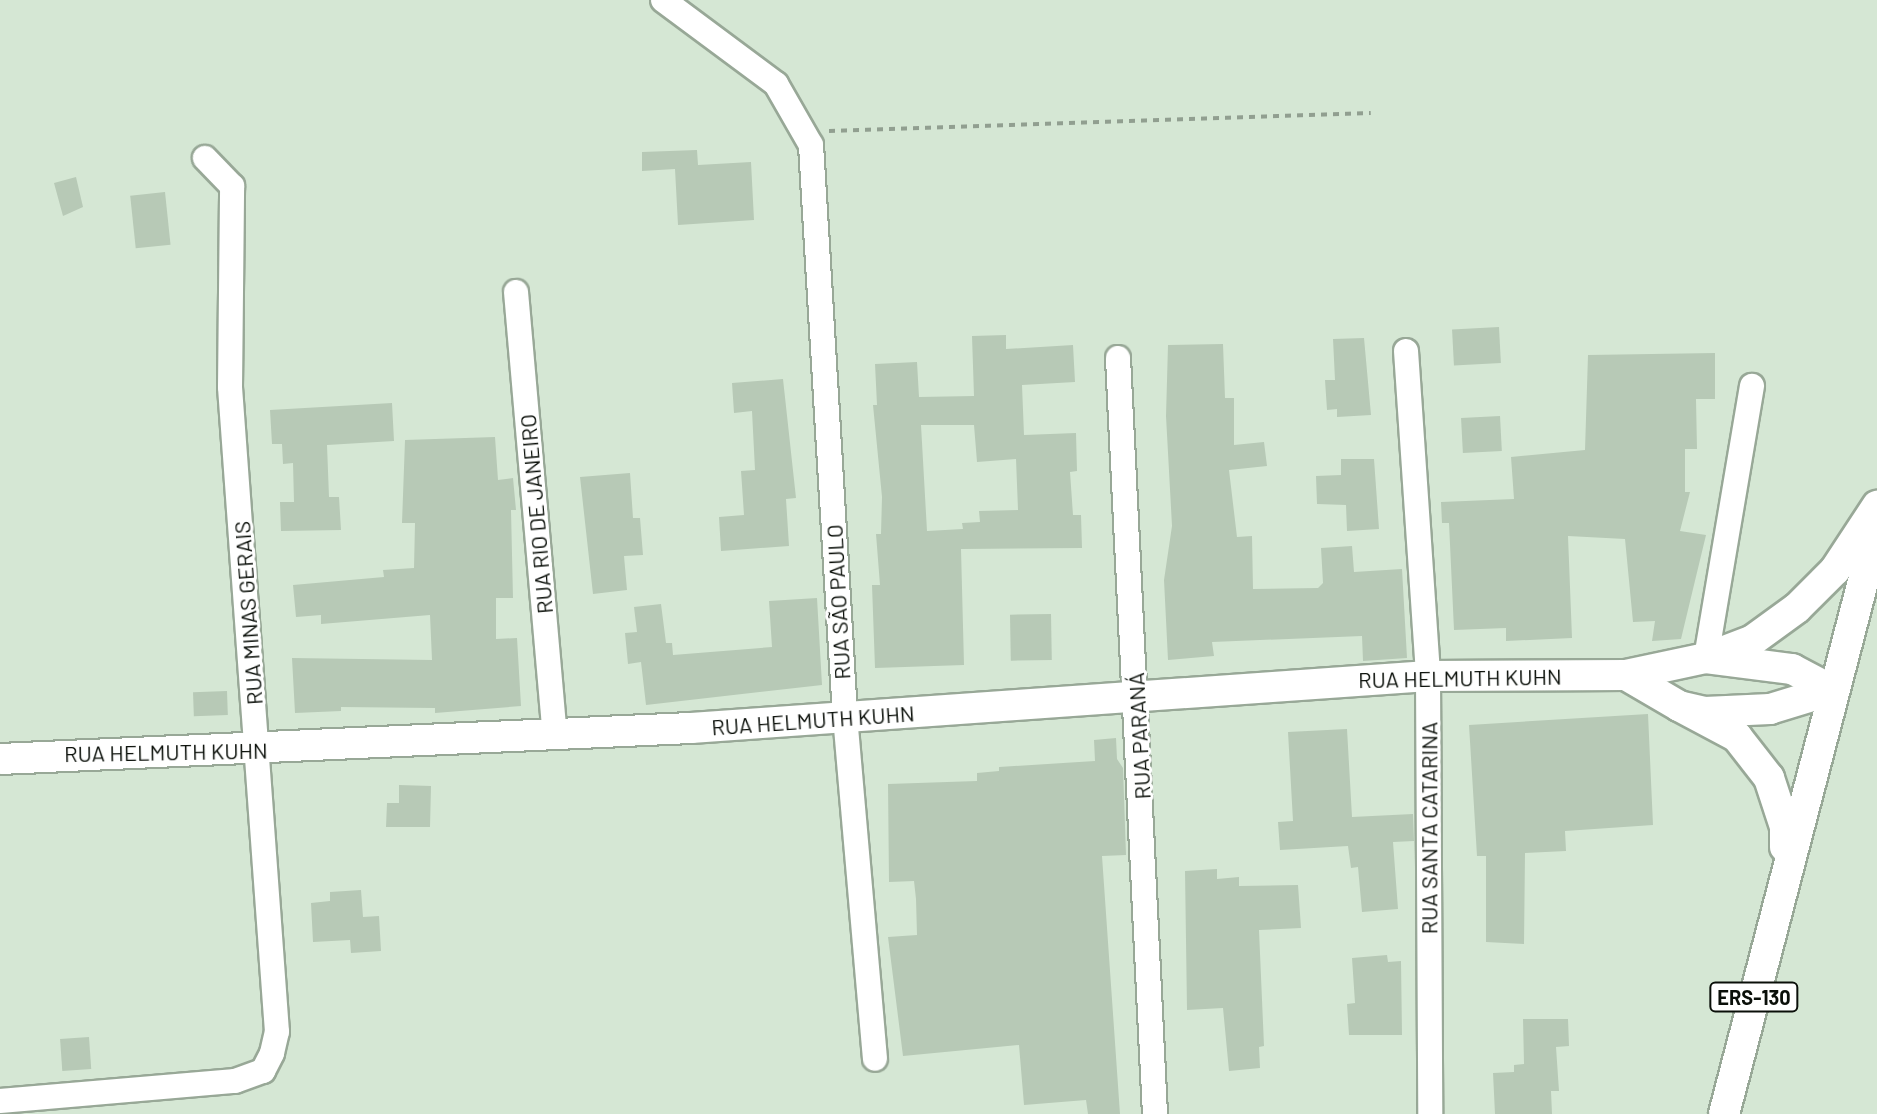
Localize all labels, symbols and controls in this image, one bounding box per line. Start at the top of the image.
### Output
street label: RUA RIO DE JANEIRO [514,413,558,615]
street label: RUA MINAS GERAIS [228,520,268,706]
street label: RUA SÃO PAULO [821,524,855,680]
street label: RUA HELMUTH KUHN [1358,663,1562,693]
street label: RUA PARANÁ [1122,672,1156,800]
street label: RUA HELMUTH KUHN [710,700,916,740]
street label: RUA SANTA CATARINA [1416,722,1442,934]
street label: RUA HELMUTH KUHN [64,737,268,767]
road number: ERS-130 [1708,981,1800,1013]

